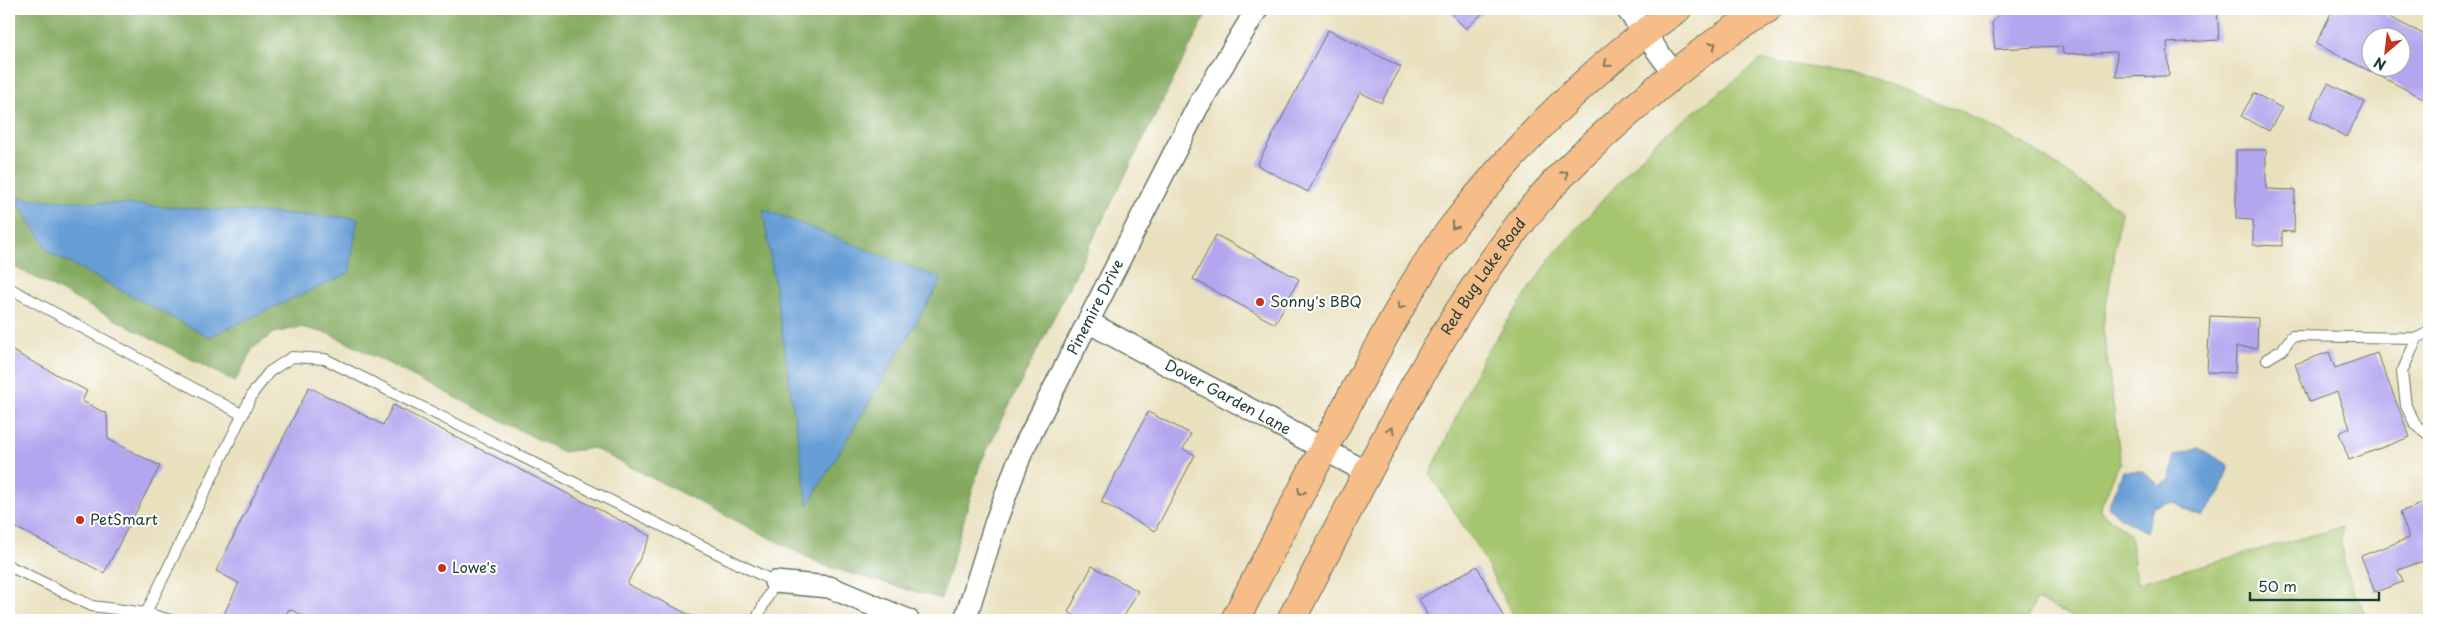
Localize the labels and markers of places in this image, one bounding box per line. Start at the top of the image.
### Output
place label: Sonny's BBQ [1270,289,1362,312]
marker: Sonny's BBQ [1254,296,1266,308]
place label: PetSmart [90,507,158,530]
marker: PetSmart [74,514,86,526]
place label: Lowe's [452,555,496,578]
marker: Lowe's [436,562,448,574]

